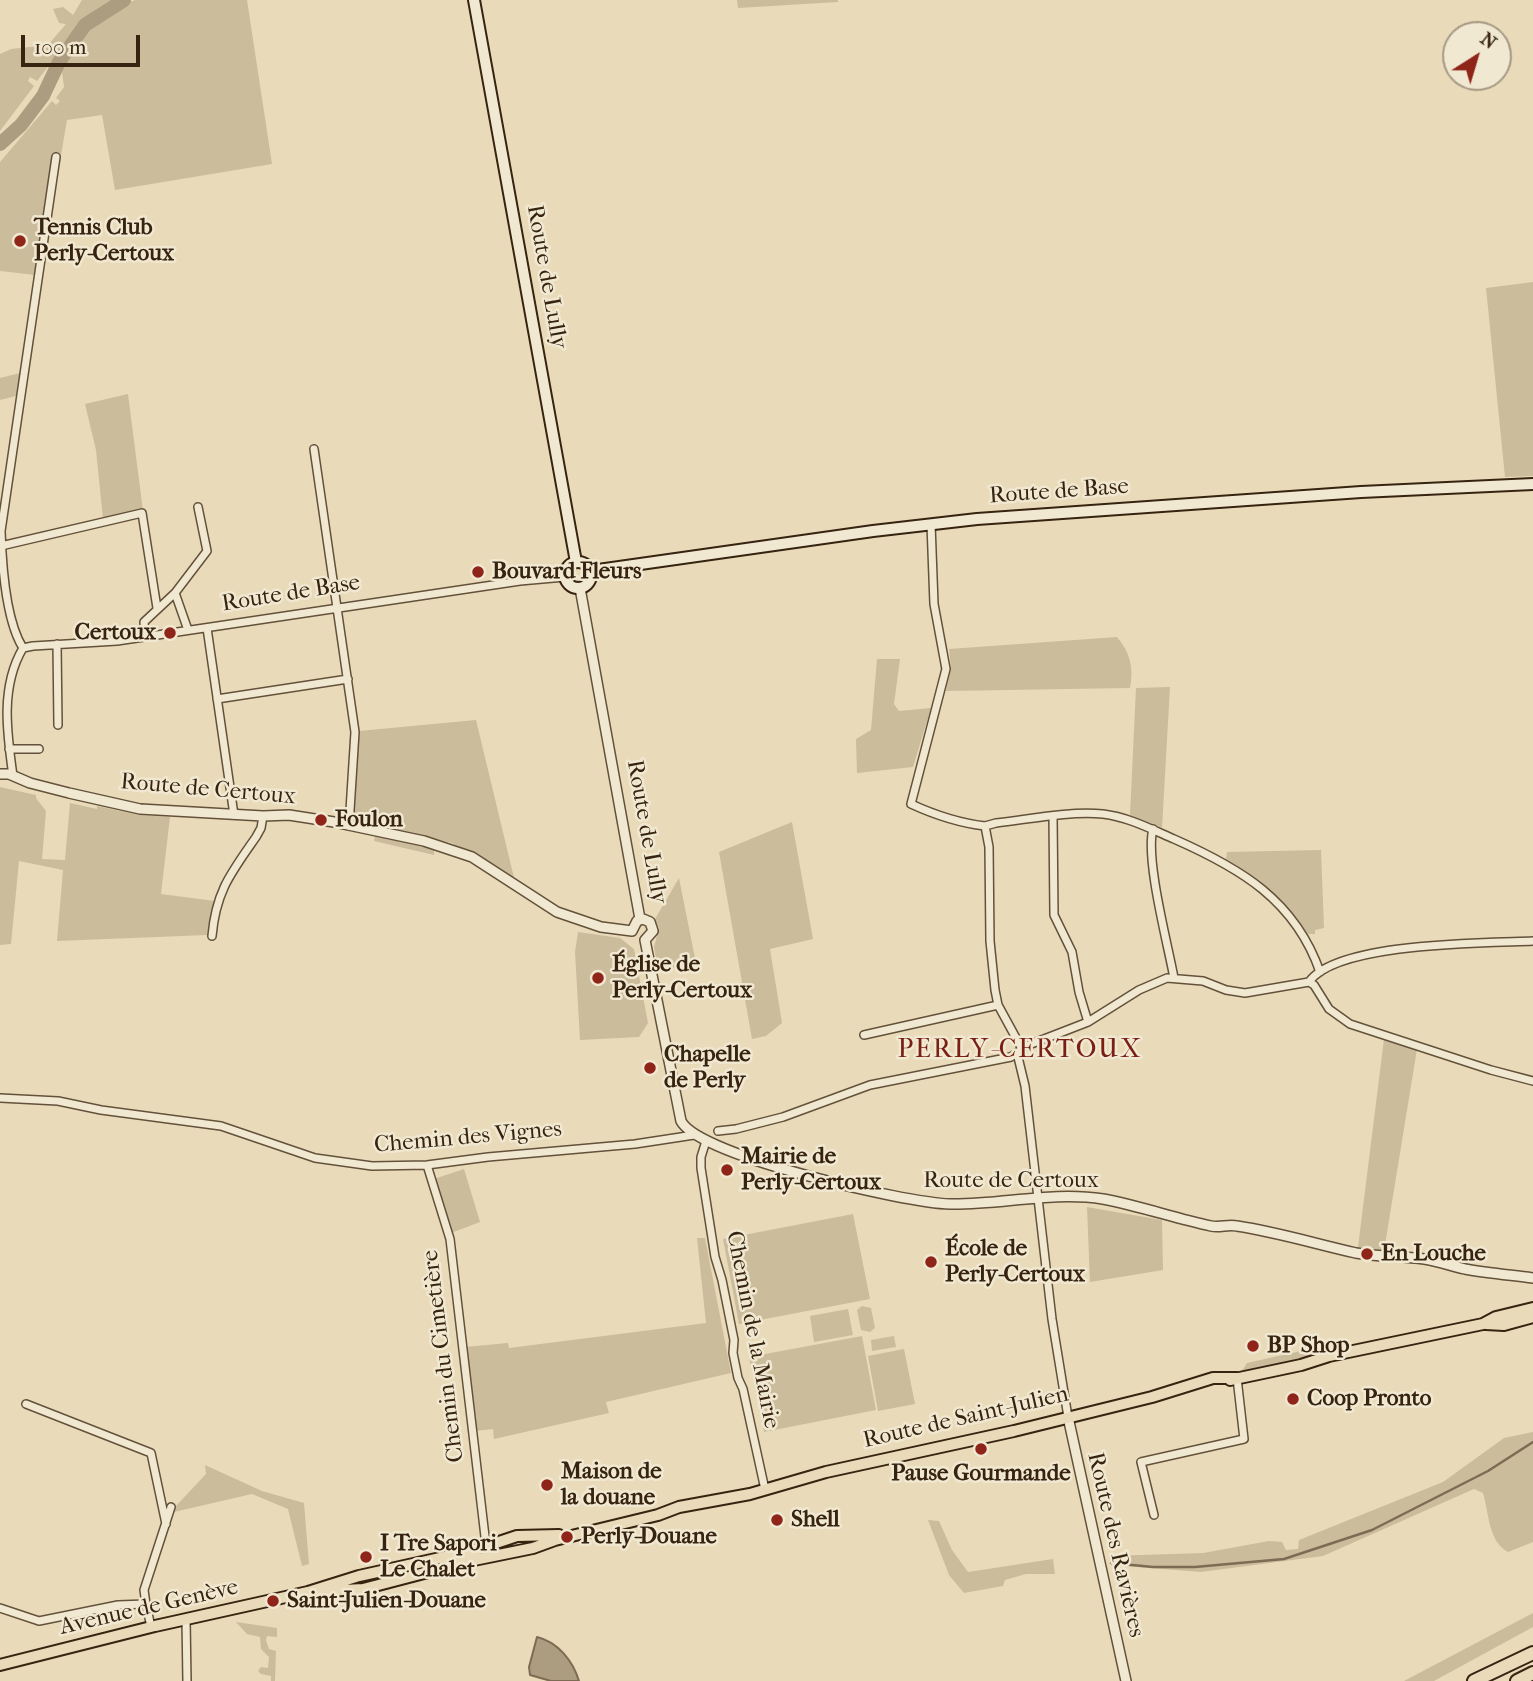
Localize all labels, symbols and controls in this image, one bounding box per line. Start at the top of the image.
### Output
scale bar [24,21,144,65]
north arrow [1442,21,1512,91]
text: N [1476,28,1501,54]
text: 100 m [34,35,87,59]
street label: Route de Lully [520,203,572,351]
place label: Tennis Club Perly-Certoux [34,214,174,268]
marker: Tennis Club Perly-Certoux [12,233,28,249]
street label: Route de Base [988,473,1130,511]
place label: Bouvard Fleurs [492,558,641,586]
marker: Bouvard Fleurs [470,564,486,580]
street label: Route de Base [220,569,362,619]
place label: Certoux [75,619,156,647]
marker: Certoux [162,625,178,641]
street label: Route de Lully [620,758,672,906]
street label: Route de Certoux [119,769,297,811]
place label: Foulon [335,806,403,834]
marker: Foulon [313,812,329,828]
place label: Église de Perly-Certoux [612,951,752,1005]
marker: Église de Perly-Certoux [590,970,606,986]
district label: PERLY-CERTOUX [899,1035,1141,1067]
place label: Chapelle de Perly [664,1041,751,1095]
marker: Chapelle de Perly [642,1060,658,1076]
street label: Chemin des Vignes [373,1116,563,1160]
place label: Mairie de Perly-Certoux [741,1143,881,1197]
marker: Mairie de Perly-Certoux [719,1162,735,1178]
street label: Route de Certoux [923,1167,1099,1195]
street label: Chemin de la Mairie [719,1229,785,1431]
place label: École de Perly-Certoux [945,1235,1085,1289]
place label: En Louche [1381,1240,1486,1268]
marker: En Louche [1359,1246,1375,1262]
street label: Chemin du Cimetière [417,1248,471,1464]
marker: École de Perly-Certoux [923,1254,939,1270]
place label: BP Shop [1267,1332,1349,1360]
marker: BP Shop [1245,1338,1261,1354]
street label: Route de Saint-Julien [861,1381,1071,1455]
place label: Coop Pronto [1307,1385,1431,1413]
marker: Coop Pronto [1285,1391,1301,1407]
marker: Pause Gourmande [973,1441,989,1457]
street label: Route des Ravières [1080,1450,1150,1640]
place label: Maison de la douane [561,1458,662,1512]
place label: Pause Gourmande [891,1460,1071,1488]
marker: Maison de la douane [539,1477,555,1493]
place label: Shell [791,1506,840,1534]
marker: Shell [769,1512,785,1528]
place label: Perly-Douane [581,1523,717,1551]
marker: Perly-Douane [559,1529,575,1545]
place label: I Tre Sapori Le Chalet [380,1530,497,1584]
marker: I Tre Sapori Le Chalet [358,1549,374,1565]
street label: Avenue de Genève [57,1574,241,1642]
place label: Saint-Julien-Douane [287,1587,486,1615]
marker: Saint-Julien-Douane [265,1593,281,1609]

